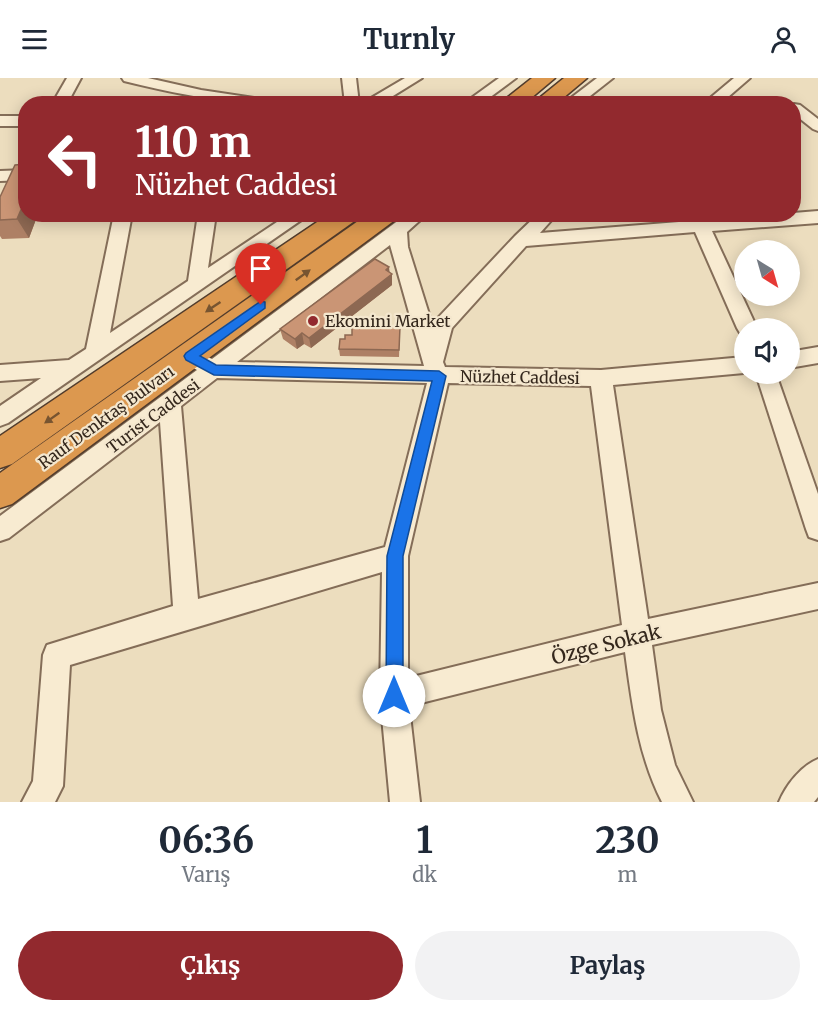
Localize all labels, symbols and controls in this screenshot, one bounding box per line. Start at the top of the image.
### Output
text: Turnly [363,22,455,56]
icon: menu [18,23,51,56]
icon: person [767,23,800,56]
text: 110 m [135,116,251,168]
icon: left [36,120,114,198]
text: Nüzhet Caddesi [135,168,337,202]
north arrow [734,240,800,306]
map controls [734,240,800,384]
pin [235,243,286,305]
icon: arrive [244,252,277,285]
one-way arrow [295,269,310,281]
one-way arrow [205,301,221,313]
place label: Ekomini Market [325,311,451,331]
marker: Ekomini Market [306,314,320,328]
button: sound [734,318,800,384]
street label: Rauf Denktaş Bulvarı [34,361,178,473]
street label: Nüzhet Caddesi [460,366,580,388]
street label: Turist Caddesi [103,374,203,458]
one-way arrow [45,412,61,424]
street label: Özge Sokak [549,618,664,670]
position arrow [362,664,426,728]
text: 06:36 [158,818,254,863]
text: 1 [416,818,433,863]
text: 230 [595,818,660,863]
text: Varış [182,862,230,887]
text: dk [412,862,437,887]
text: m [618,862,637,887]
button: Çıkış [18,931,403,1000]
button: Paylaş [415,931,800,1000]

